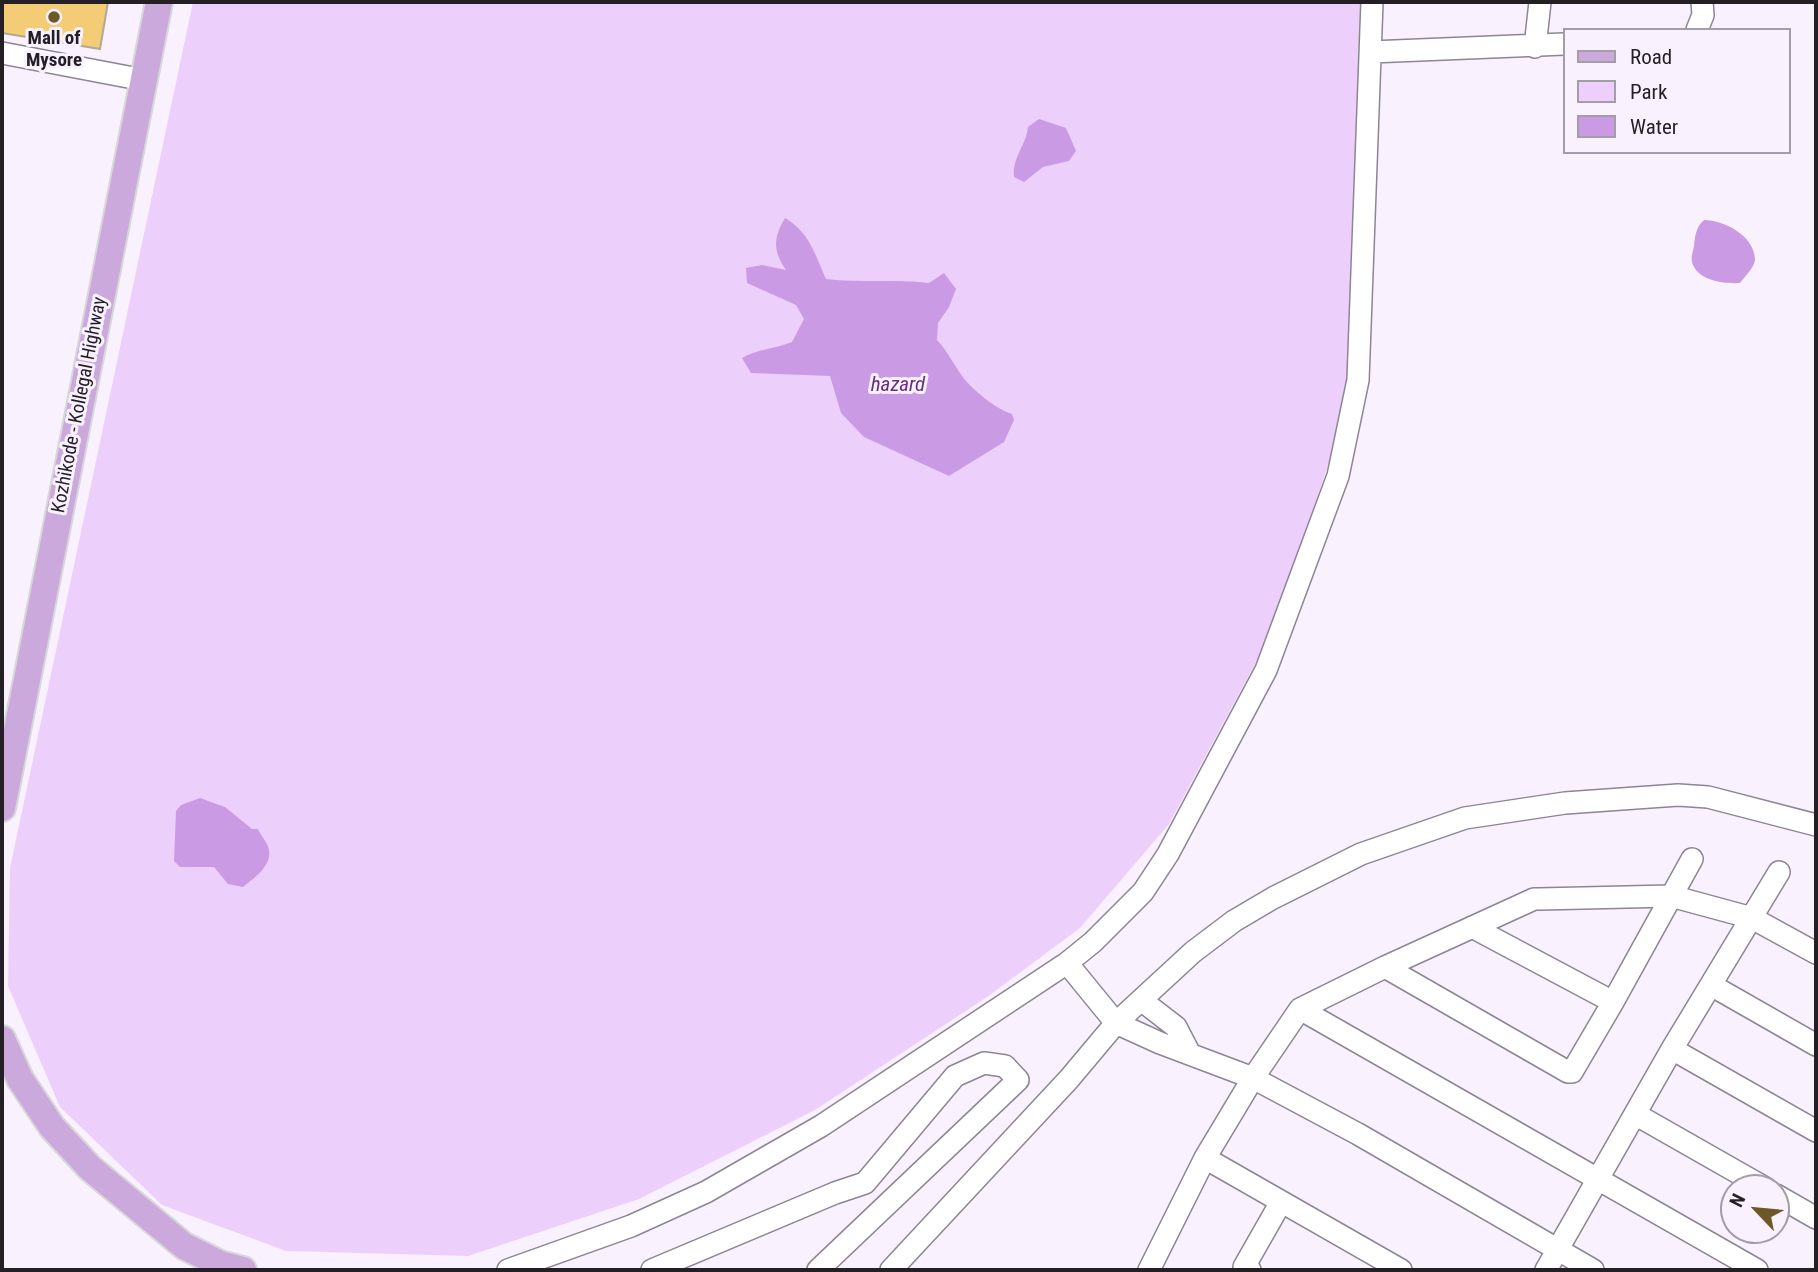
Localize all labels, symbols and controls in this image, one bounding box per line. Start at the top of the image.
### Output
marker: Mall of Mysore [46,9,62,25]
place label: Mall of Mysore [26,28,82,72]
legend [1562,28,1790,154]
text: Road [1630,45,1672,69]
text: Park [1630,80,1667,104]
text: Water [1630,115,1678,139]
street label: Kozhikode - Kollegal Highway [48,295,112,515]
water label: hazard [871,373,925,399]
north arrow [1720,1174,1790,1244]
text: N [1725,1190,1750,1211]

